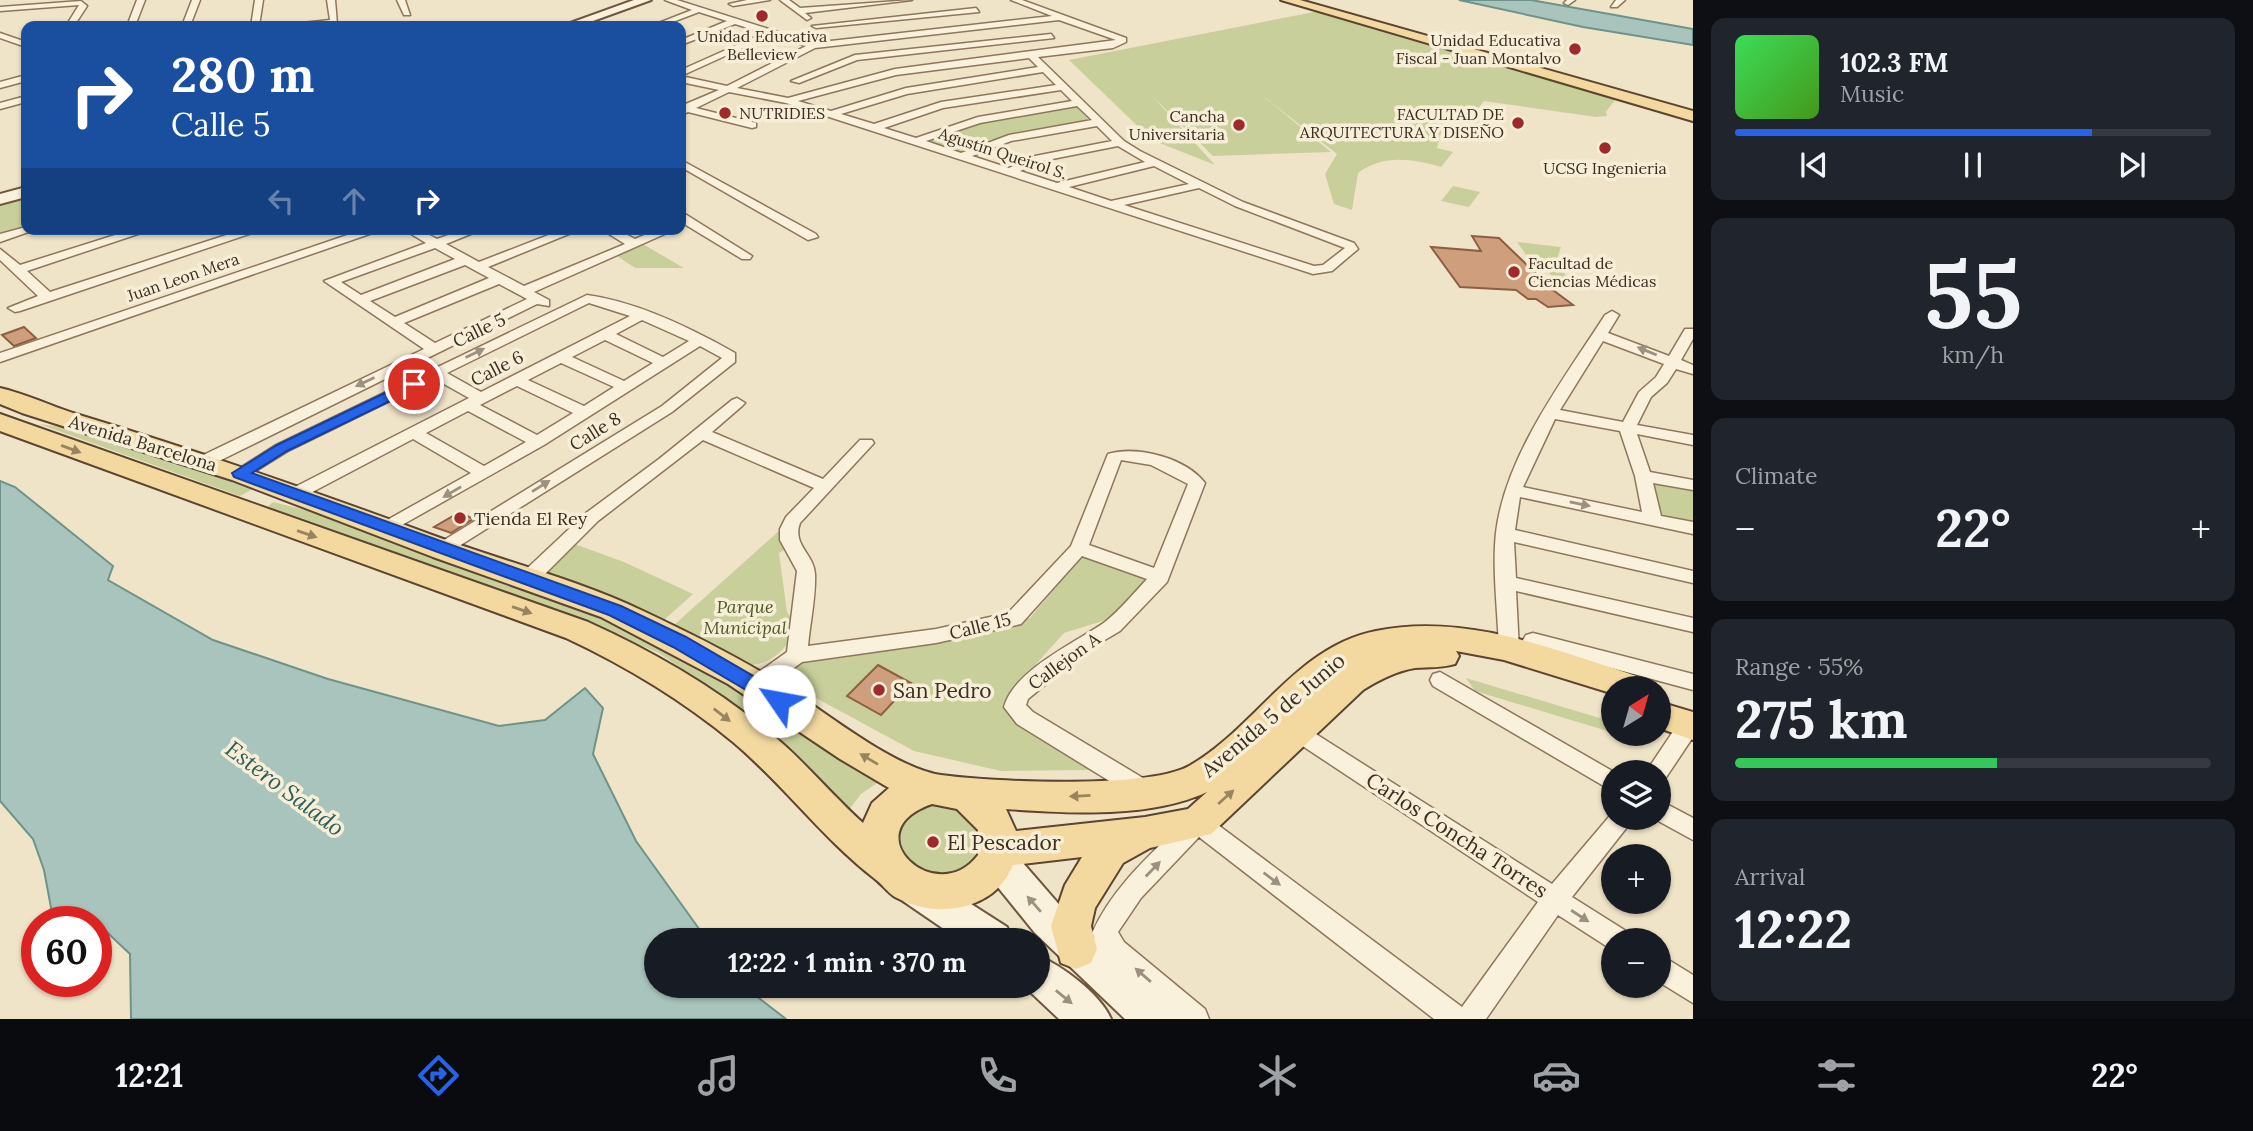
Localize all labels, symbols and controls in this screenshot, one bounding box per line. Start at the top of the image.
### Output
marker: Unidad Educativa Belleview [754,8,770,24]
place label: Unidad Educativa Belleview [697,26,827,64]
place label: Unidad Educativa Fiscal - Juan Montalvo [1396,30,1561,68]
marker: Unidad Educativa Fiscal - Juan Montalvo [1567,41,1583,57]
text: 280 m [171,43,314,105]
text: 102.3 FM [1840,46,1949,79]
icon: right [56,49,147,140]
text: Music [1840,79,1904,108]
place label: NUTRIDIES [739,103,825,123]
text: Calle 5 [171,104,271,145]
place label: FACULTAD DE ARQUITECTURA Y DISEÑO [1299,104,1504,142]
marker: NUTRIDIES [717,105,733,121]
place label: Cancha Universitaria [1129,106,1225,144]
marker: FACULTAD DE ARQUITECTURA Y DISEÑO [1510,115,1526,131]
marker: Cancha Universitaria [1231,117,1247,133]
street label: Agustín Queirol S. [935,123,1070,183]
marker: UCSG Ingenieria [1597,140,1613,156]
icon: previous [1795,146,1833,184]
icon: pause [1954,146,1992,184]
icon: next [2113,146,2151,184]
place label: UCSG Ingenieria [1543,158,1667,178]
icon: left [262,182,300,220]
icon: ahead [335,182,373,220]
icon: right [408,182,446,220]
text: 55 [1924,236,2022,353]
street label: Juan Leon Mera [123,248,242,306]
place label: Facultad de Ciencias Médicas [1528,253,1656,291]
marker: Facultad de Ciencias Médicas [1506,264,1522,280]
street label: Calle 5 [449,307,509,353]
text: km/h [1942,340,2004,369]
street label: Calle 6 [467,345,527,391]
one-way arrow [1636,345,1657,356]
one-way arrow [465,348,485,359]
pin [384,354,444,414]
icon: arrive [395,365,433,403]
one-way arrow [355,376,375,388]
street label: Calle 8 [565,406,625,456]
street label: Avenida Barcelona [65,409,220,476]
one-way arrow [60,443,81,454]
text: Climate [1735,461,1817,490]
one-way arrow [531,480,550,493]
one-way arrow [442,486,461,498]
text: 22° [1935,495,2011,561]
one-way arrow [1569,499,1591,510]
text: − [1735,505,1755,553]
text: + [2191,505,2211,553]
place label: Tienda El Rey [474,507,588,530]
marker: Tienda El Rey [452,510,468,526]
one-way arrow [297,529,318,540]
park label: Parque Municipal [703,595,787,639]
one-way arrow [511,605,532,616]
street label: Calle 15 [947,607,1013,645]
street label: Callejon A [1023,627,1105,695]
street label: Avenida 5 de Junio [1195,647,1351,784]
text: Range · 55% [1735,652,1863,681]
position arrow [742,664,816,738]
north arrow [1601,676,1671,746]
map controls [1601,676,1671,998]
place label: San Pedro [893,677,992,704]
marker: San Pedro [871,682,887,698]
text: 275 km [1735,686,1908,752]
one-way arrow [713,707,731,722]
water label: Estero Salado [220,734,350,842]
one-way arrow [860,753,879,766]
button: layers [1601,760,1671,830]
street label: Carlos Concha Torres [1361,766,1553,904]
one-way arrow [1217,789,1235,805]
one-way arrow [1069,791,1091,802]
place label: El Pescador [947,829,1061,856]
marker: El Pescador [925,834,941,850]
button: + [1601,844,1671,914]
one-way arrow [1145,861,1162,878]
text: Arrival [1735,862,1805,891]
one-way arrow [1263,871,1281,885]
one-way arrow [1027,896,1042,913]
text: 12:22 [1735,896,1852,962]
speed limit sign: 60 [21,906,112,997]
one-way arrow [1571,909,1589,923]
button: − [1601,928,1671,998]
text: 12:22 · 1 min · 370 m [728,946,966,979]
one-way arrow [1134,967,1152,983]
one-way arrow [1055,989,1073,1004]
icon: directions [414,1051,463,1100]
icon: music [694,1051,743,1100]
icon: phone [973,1051,1022,1100]
icon: climate [1253,1051,1302,1100]
icon: car [1532,1051,1581,1100]
icon: filters [1812,1051,1861,1100]
text: 12:21 [115,1055,183,1096]
text: 22° [2091,1055,2138,1096]

